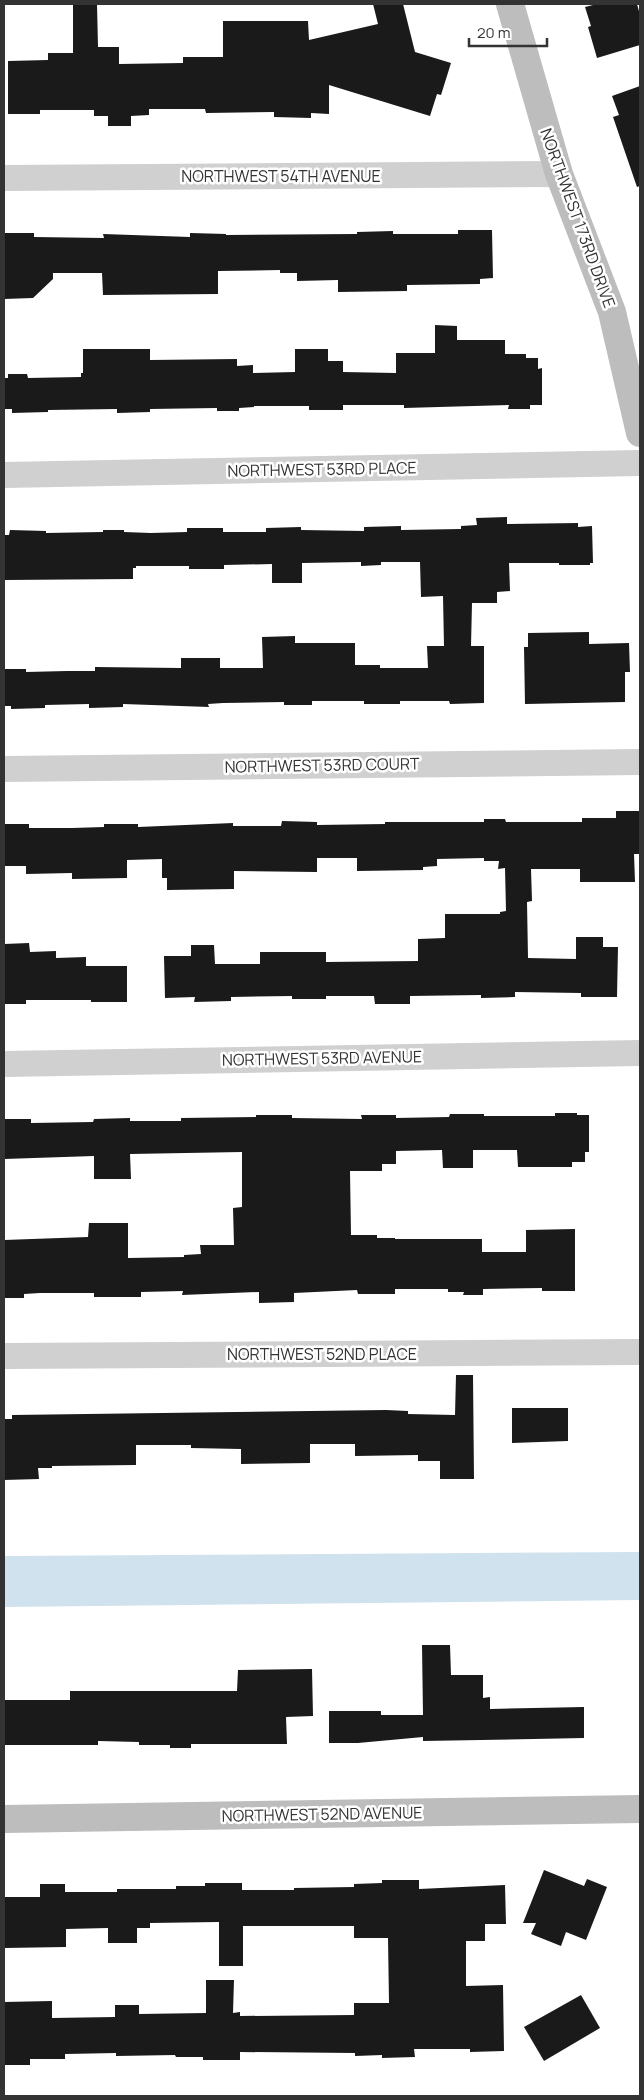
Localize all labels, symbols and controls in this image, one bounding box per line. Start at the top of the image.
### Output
scale bar [469,15,546,47]
text: 20 m [477,22,510,43]
street label: NORTHWEST 173RD DRIVE [535,125,621,311]
street label: NORTHWEST 54TH AVENUE [181,165,381,187]
street label: NORTHWEST 53RD PLACE [227,456,417,482]
street label: NORTHWEST 53RD COURT [224,752,420,778]
street label: NORTHWEST 53RD AVENUE [222,1045,422,1071]
street label: NORTHWEST 52ND PLACE [227,1343,417,1365]
street label: NORTHWEST 52ND AVENUE [221,1801,423,1827]

